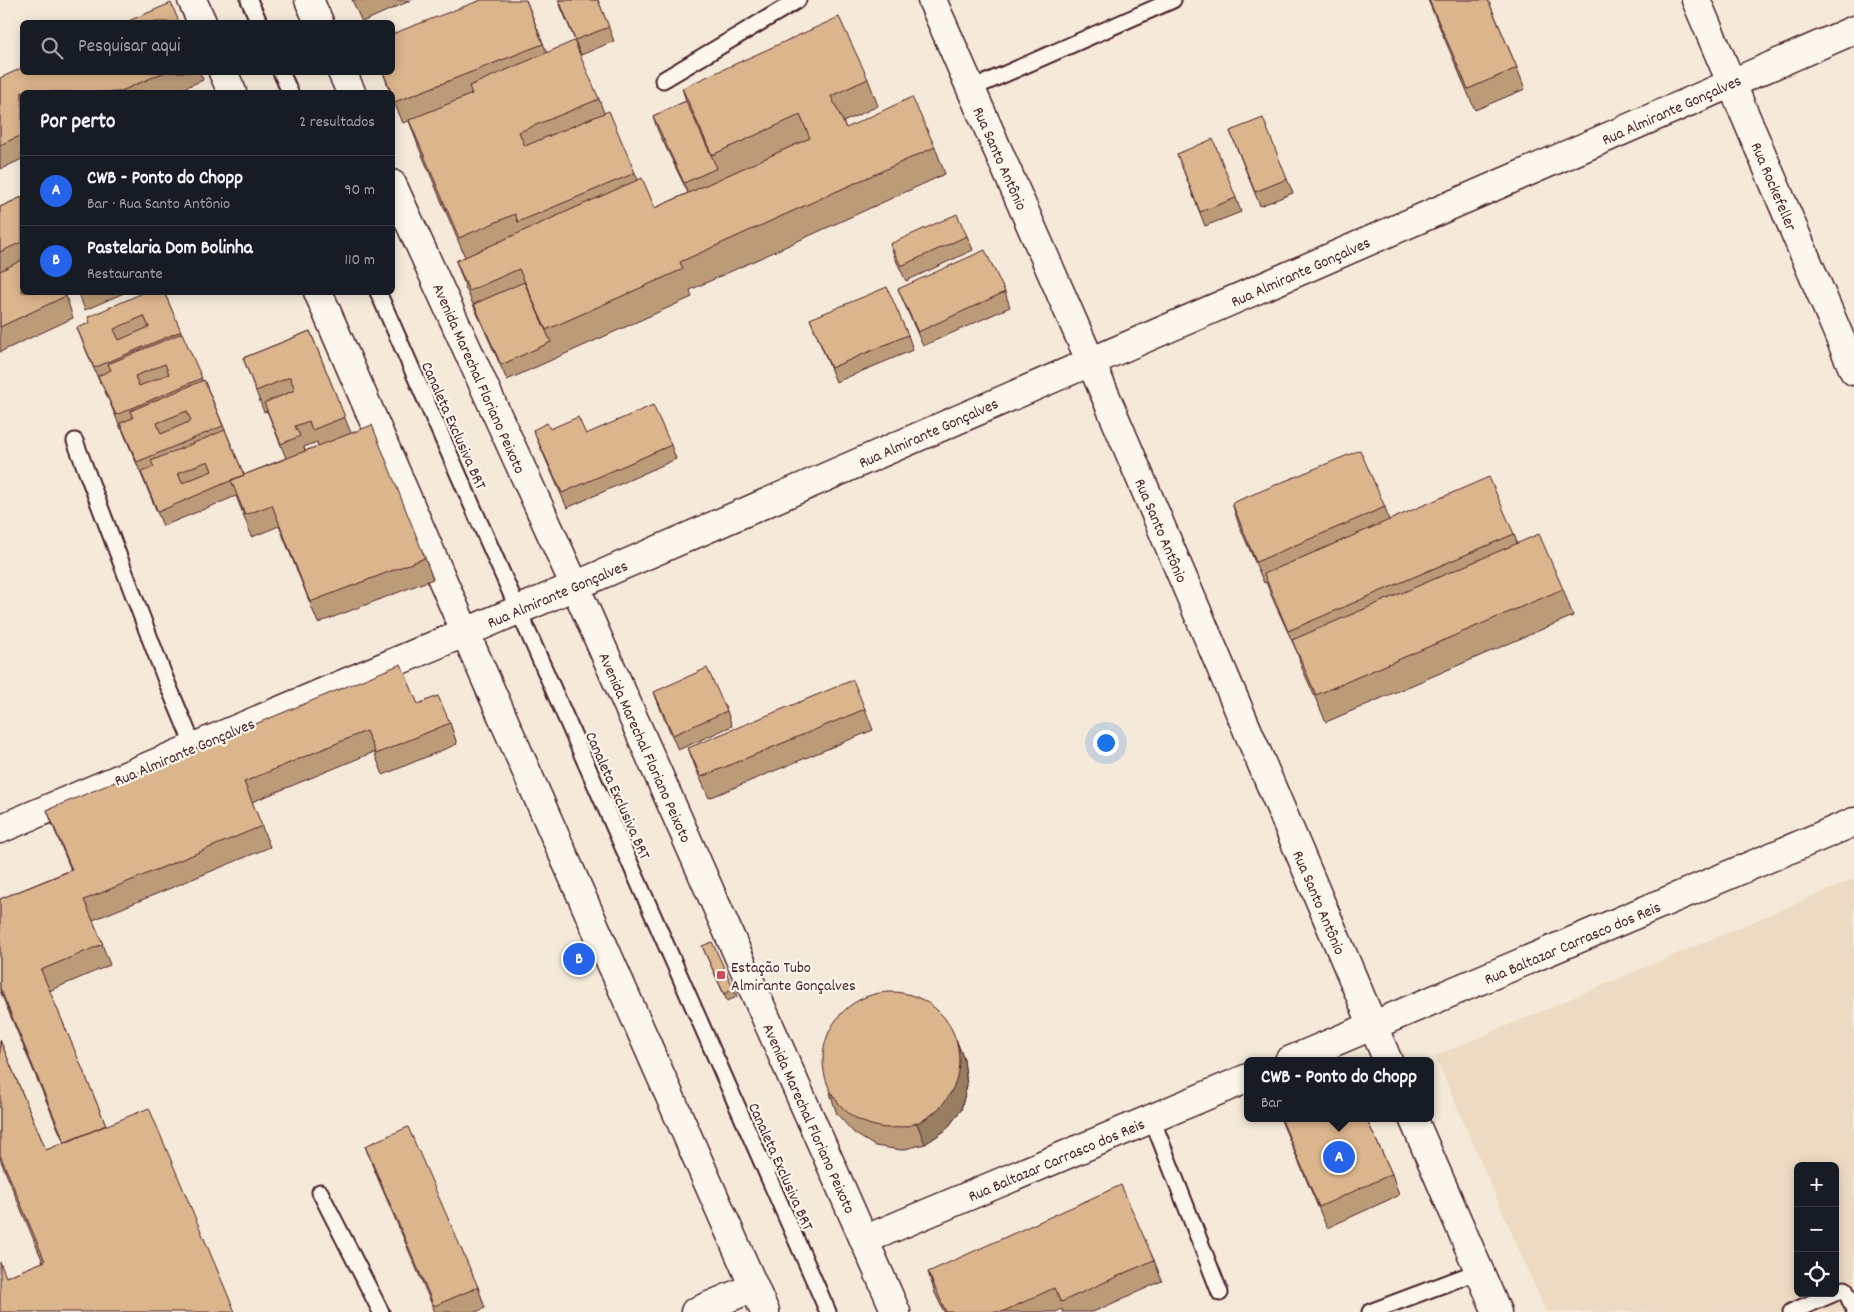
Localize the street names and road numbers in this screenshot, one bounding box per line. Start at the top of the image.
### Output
street label: Rua Almirante Gonçalves [1599,70,1746,152]
street label: Rua Santo Antônio [966,104,1032,214]
street label: Rua Rockefeller [1744,139,1802,235]
street label: Rua Almirante Gonçalves [1228,232,1375,314]
street label: Avenida Marechal Floriano Peixoto [425,280,530,478]
street label: Canaleta Exclusiva BRT [414,358,491,494]
street label: Rua Almirante Gonçalves [856,393,1003,475]
street label: Rua Santo Antônio [1127,475,1192,587]
street label: Rua Almirante Gonçalves [484,555,632,635]
street label: Avenida Marechal Floriano Peixoto [591,649,696,847]
street label: Rua Almirante Gonçalves [111,713,259,793]
street label: Canaleta Exclusiva BRT [578,728,655,864]
street label: Rua Santo Antônio [1285,847,1350,959]
street label: Rua Baltazar Carrasco dos Reis [1481,897,1665,992]
street label: Avenida Marechal Floriano Peixoto [755,1020,860,1218]
street label: Canaleta Exclusiva BRT [741,1099,818,1235]
street label: Rua Baltazar Carrasco dos Reis [965,1114,1149,1209]

